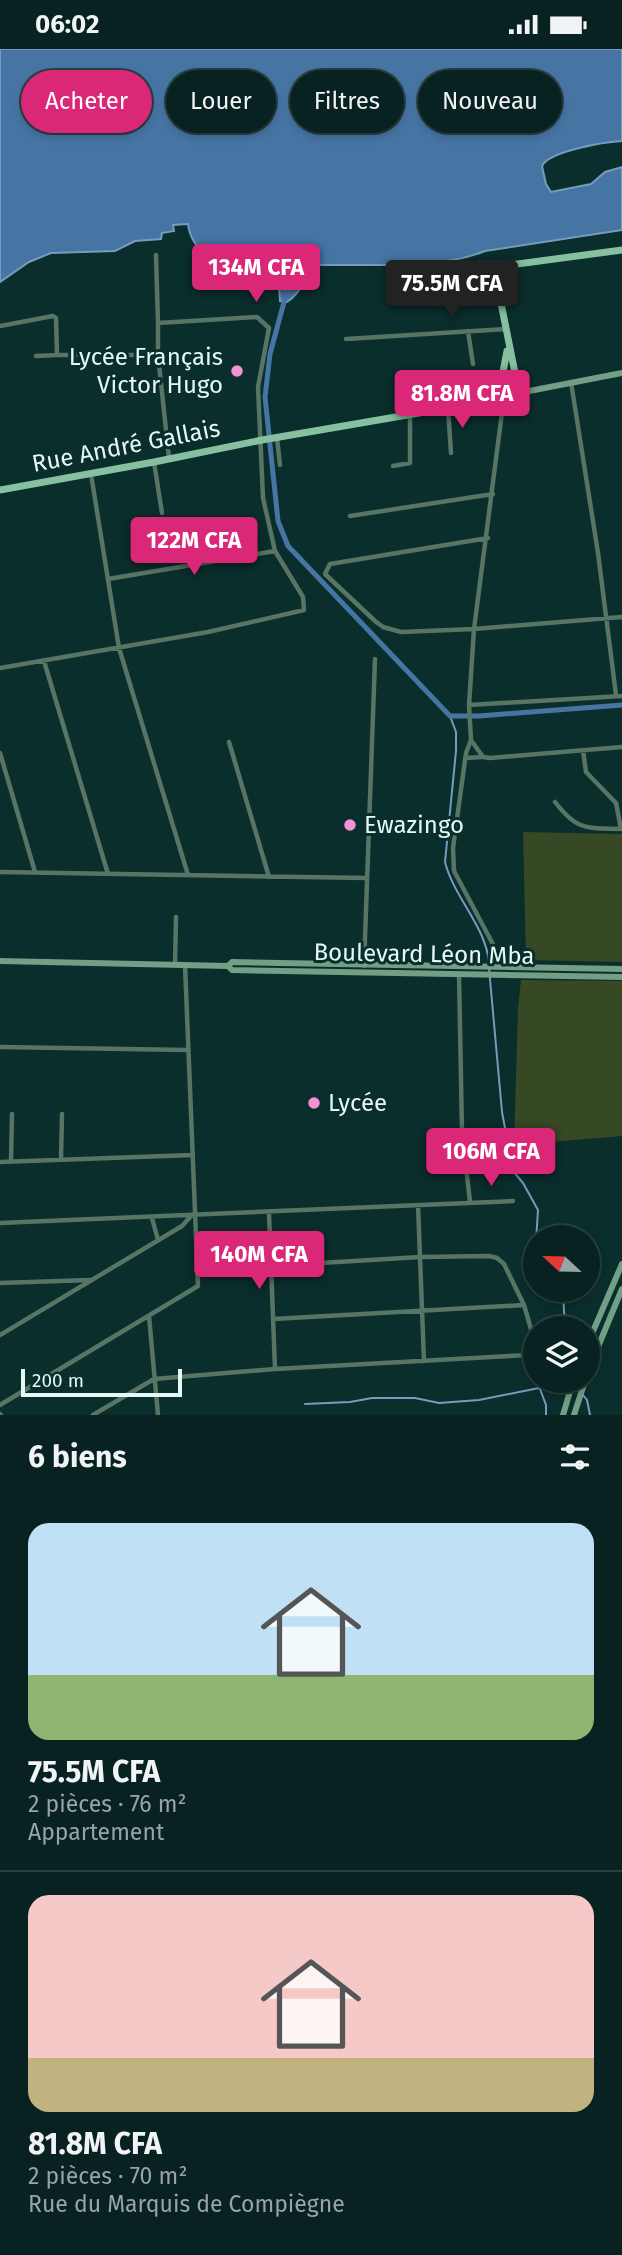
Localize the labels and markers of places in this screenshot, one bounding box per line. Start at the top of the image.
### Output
pin: 134M CFA [184,245,328,304]
pin: 75.5M CFA [372,261,532,320]
place label: Lycée Français Victor Hugo [69,343,223,399]
marker: Lycée Français Victor Hugo [229,363,245,379]
pin: 81.8M CFA [382,371,542,430]
pin: 122M CFA [122,517,266,577]
place label: Ewazingo [364,811,464,839]
marker: Ewazingo [342,817,358,833]
place label: Lycée [328,1089,387,1117]
marker: Lycée [306,1095,322,1111]
pin: 106M CFA [419,1129,563,1188]
pin: 140M CFA [187,1231,331,1291]

